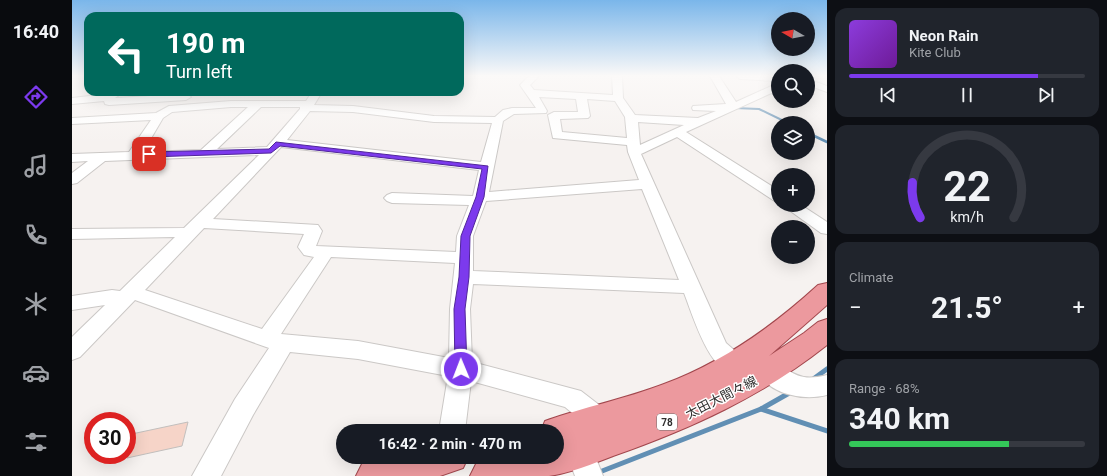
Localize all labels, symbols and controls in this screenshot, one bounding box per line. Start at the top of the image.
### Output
north arrow [771,12,815,56]
map controls [771,12,815,264]
text: 16:40 [13,21,59,42]
text: 190 m [166,27,245,60]
text: Neon Rain [909,27,978,45]
icon: left [100,28,152,80]
text: Kite Club [909,45,961,60]
text: Turn left [166,61,232,82]
button: search [771,64,815,108]
icon: directions [22,83,50,111]
icon: previous [877,84,899,106]
icon: pause [956,84,978,106]
icon: next [1035,84,1057,106]
button: layers [771,116,815,160]
pin [132,137,166,171]
icon: arrive [138,143,160,165]
icon: music [22,152,50,180]
text: 22 [943,161,991,210]
button: + [771,168,815,212]
text: km/h [950,208,984,224]
button: − [771,220,815,264]
icon: phone [22,221,50,249]
text: Climate [849,270,893,285]
icon: climate [22,290,50,318]
text: 21.5° [931,290,1003,325]
text: − [849,295,862,320]
text: + [1073,295,1085,320]
position arrow [440,348,482,390]
icon: car [22,359,50,387]
street label: 太田大間々線 [683,373,759,422]
text: Range · 68% [849,381,919,396]
text: 340 km [849,401,950,436]
speed limit sign: 30 [84,412,136,464]
road number: 78 [657,414,677,430]
icon: filters [22,428,50,456]
text: 16:42 · 2 min · 470 m [379,435,521,453]

